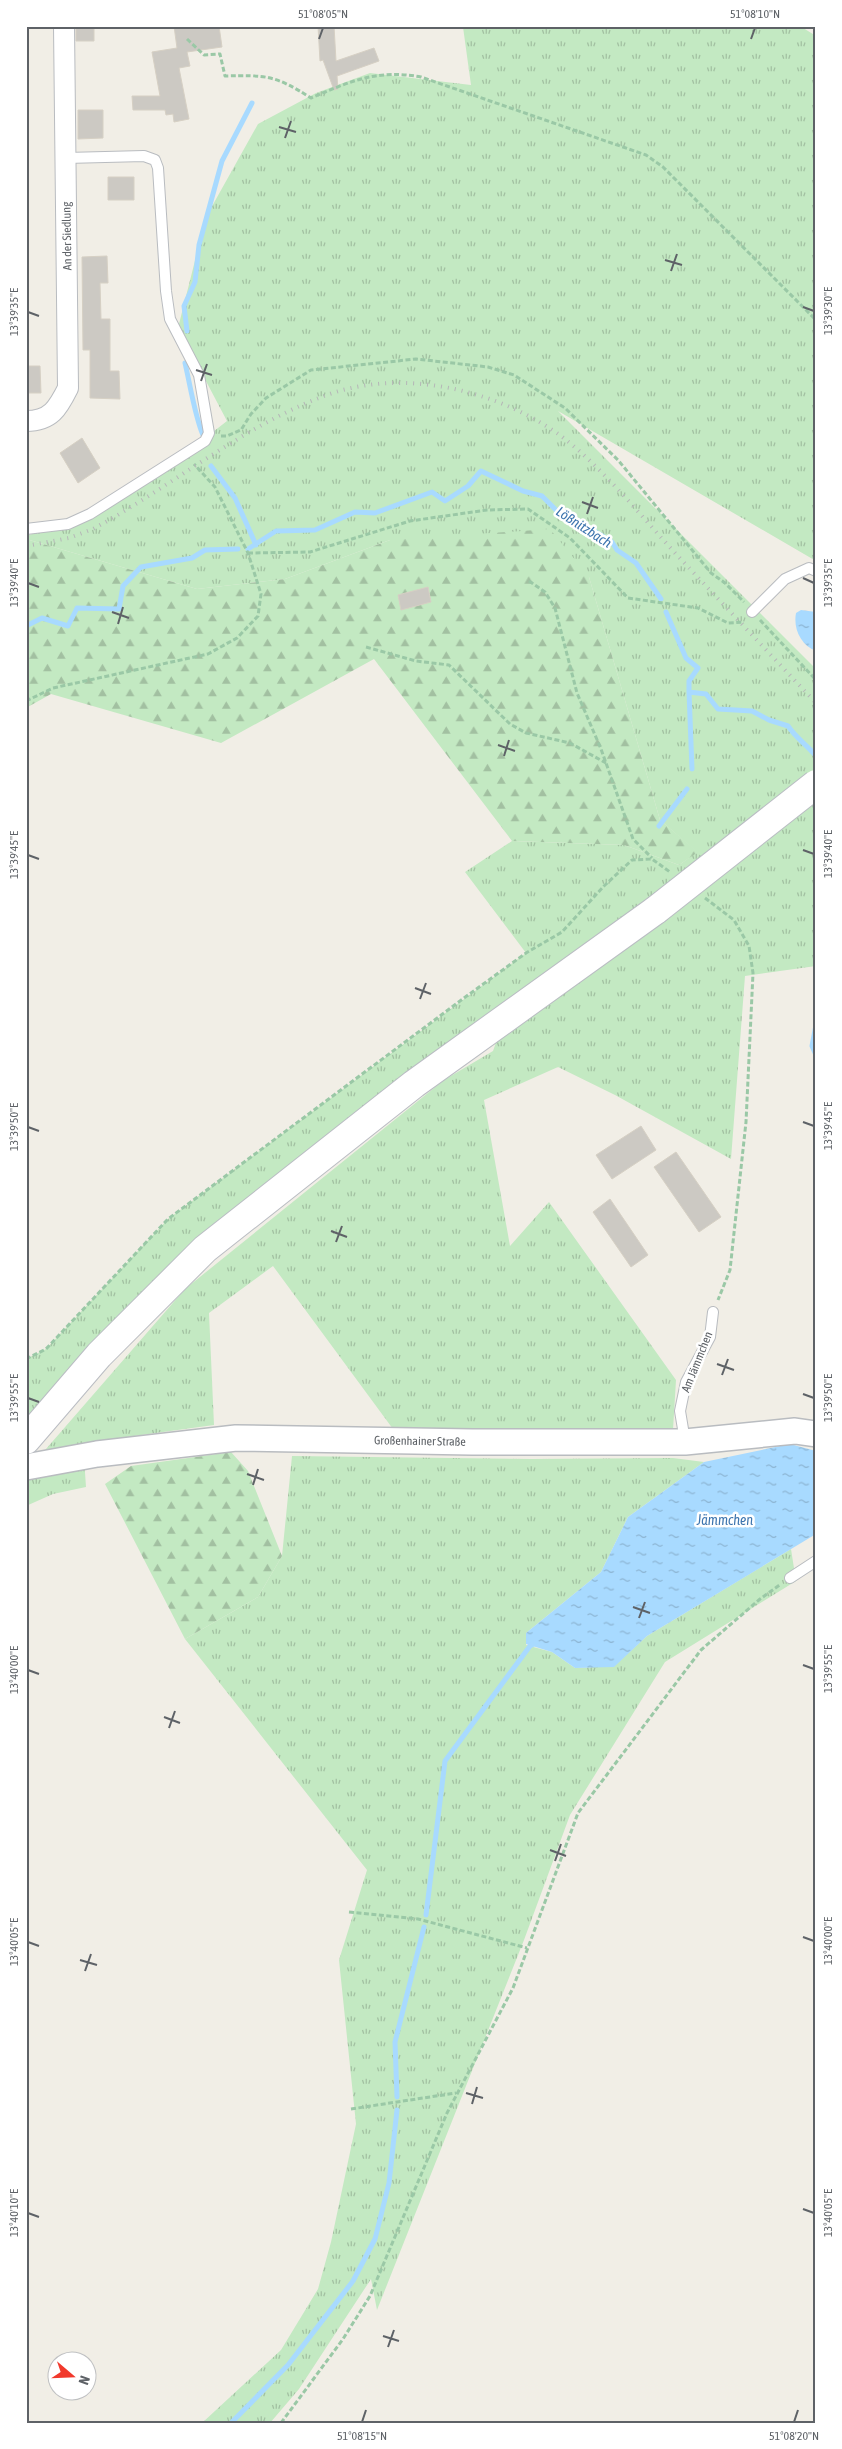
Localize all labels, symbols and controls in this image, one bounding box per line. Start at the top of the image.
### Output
text: 51°08'05"N [298,7,348,21]
text: 51°08'10"N [730,7,780,21]
street label: An der Siedlung [59,201,75,270]
text: 13°39'30"E [821,287,835,335]
text: 13°39'35"E [7,288,21,336]
water label: Lößnitzbach [553,503,615,551]
text: 13°39'40"E [7,559,21,607]
text: 13°39'35"E [821,559,835,607]
text: 13°39'40"E [821,830,835,878]
text: 13°39'45"E [7,831,21,879]
text: 13°39'45"E [821,1102,835,1150]
text: 13°39'50"E [7,1103,21,1151]
street label: Am Jämmchen [678,1330,716,1394]
text: 13°39'55"E [7,1374,21,1422]
text: 13°39'50"E [821,1374,835,1422]
street label: Großenhainer Straße [374,1433,466,1449]
water label: Jämmchen [696,1512,753,1528]
text: 13°39'55"E [821,1645,835,1693]
text: 13°40'00"E [7,1646,21,1694]
text: 13°40'00"E [821,1917,835,1965]
text: 13°40'05"E [7,1918,21,1966]
text: 13°40'10"E [7,2189,21,2237]
text: 13°40'05"E [821,2189,835,2237]
north arrow [48,2352,98,2402]
text: N [75,2374,93,2387]
text: 51°08'15"N [337,2429,387,2443]
text: 51°08'20"N [769,2429,819,2443]

